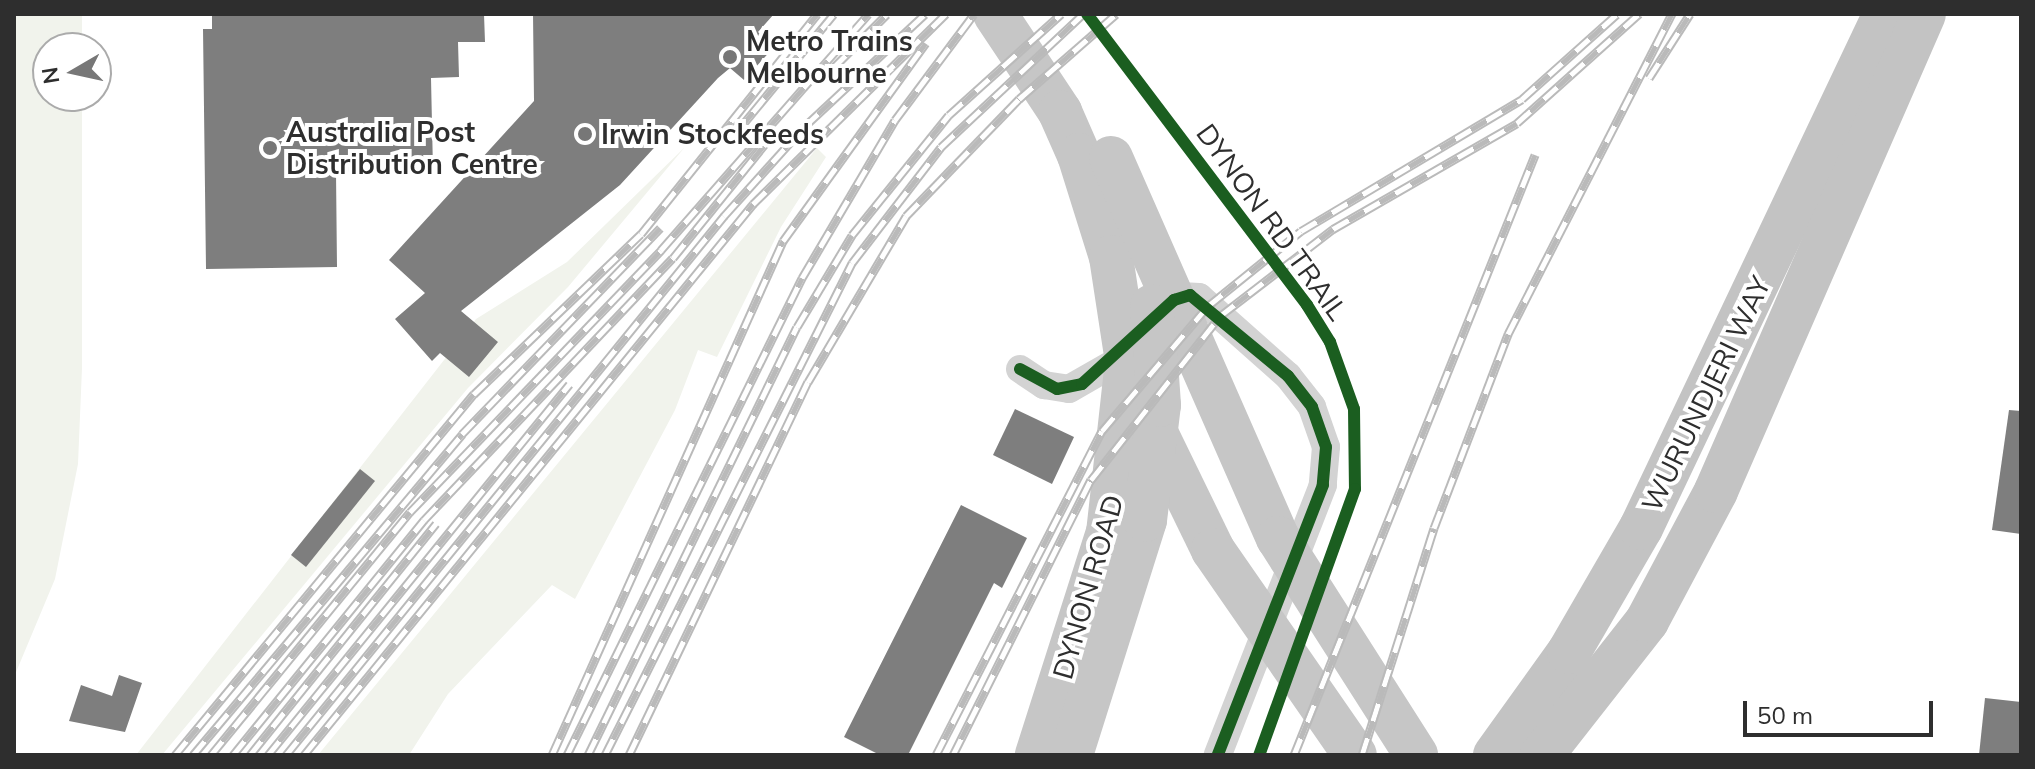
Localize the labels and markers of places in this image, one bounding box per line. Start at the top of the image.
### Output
place label: Metro Trains Melbourne [746,24,913,90]
marker: Metro Trains Melbourne [721,48,739,66]
place label: Australia Post Distribution Centre [286,115,538,181]
place label: Irwin Stockfeeds [601,117,824,151]
marker: Irwin Stockfeeds [576,125,594,143]
marker: Australia Post Distribution Centre [261,139,279,157]

